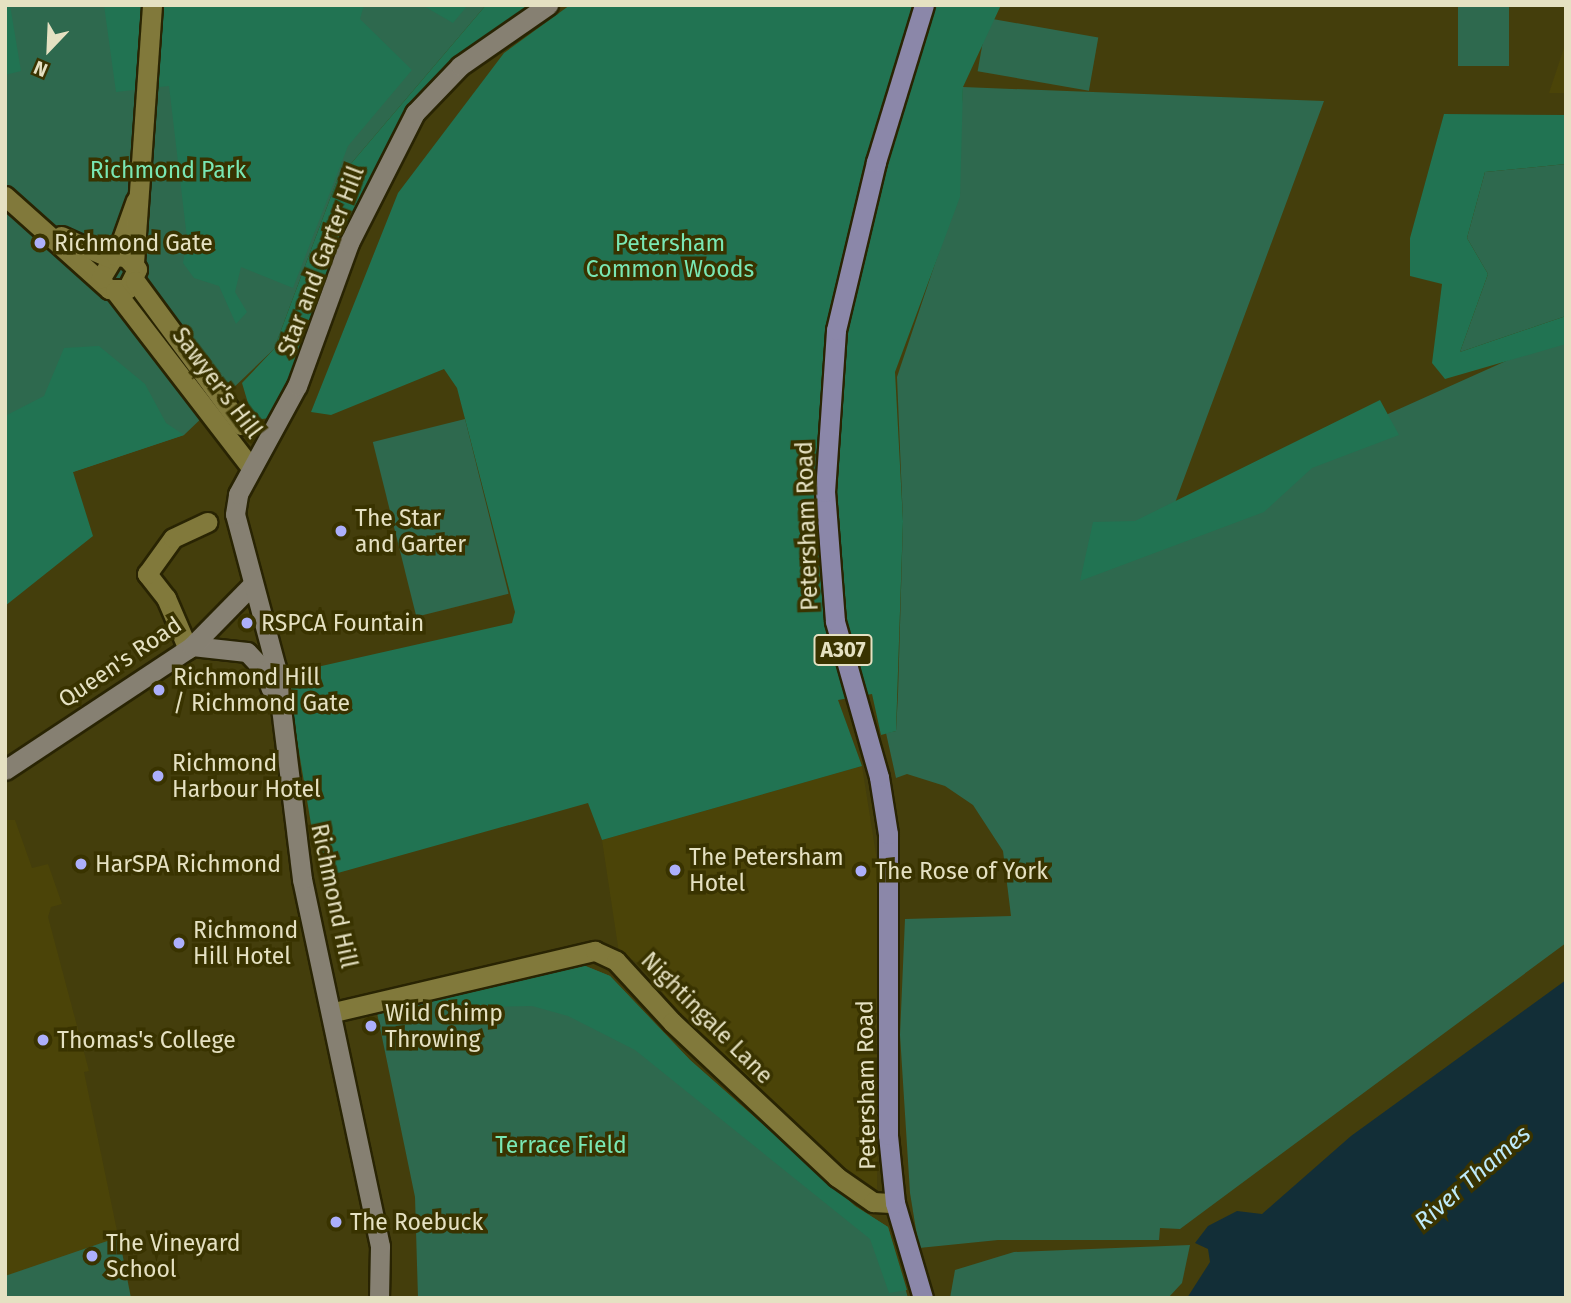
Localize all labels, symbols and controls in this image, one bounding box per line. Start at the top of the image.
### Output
north arrow [14,14,84,84]
text: N [30,56,51,82]
park label: Richmond Park [90,156,246,184]
street label: Star and Garter Hill [272,162,370,360]
place label: Richmond Gate [54,229,213,257]
park label: Petersham Common Woods [586,229,754,283]
marker: Richmond Gate [32,235,48,251]
street label: Sawyer's Hill [166,322,268,444]
street label: Petersham Road [790,441,824,611]
place label: The Star and Garter [355,504,466,558]
marker: The Star and Garter [333,523,349,539]
place label: RSPCA Fountain [261,609,424,637]
street label: Queen's Road [53,611,187,713]
marker: RSPCA Fountain [239,615,255,631]
road number: A307 [813,632,873,668]
place label: Richmond Hill / Richmond Gate [173,663,350,717]
marker: Richmond Hill / Richmond Gate [151,682,167,698]
place label: Richmond Harbour Hotel [172,749,321,803]
marker: Richmond Harbour Hotel [150,768,166,784]
street label: Richmond Hill [305,821,363,971]
place label: The Petersham Hotel [689,843,844,897]
place label: HarSPA Richmond [95,850,281,878]
marker: HarSPA Richmond [73,856,89,872]
place label: The Rose of York [875,857,1048,885]
marker: The Petersham Hotel [667,862,683,878]
marker: The Rose of York [853,863,869,879]
place label: Richmond Hill Hotel [193,916,298,970]
marker: Richmond Hill Hotel [171,935,187,951]
street label: Nightingale Lane [635,946,779,1090]
place label: Wild Chimp Throwing [385,999,503,1053]
street label: Petersham Road [851,1000,881,1170]
marker: Wild Chimp Throwing [363,1018,379,1034]
place label: Thomas's College [57,1026,236,1054]
marker: Thomas's College [35,1032,51,1048]
water label: River Thames [1409,1120,1537,1236]
park label: Terrace Field [495,1131,627,1159]
place label: The Roebuck [350,1208,483,1236]
marker: The Roebuck [328,1214,344,1230]
place label: The Vineyard School [106,1229,241,1283]
marker: The Vineyard School [84,1248,100,1264]

